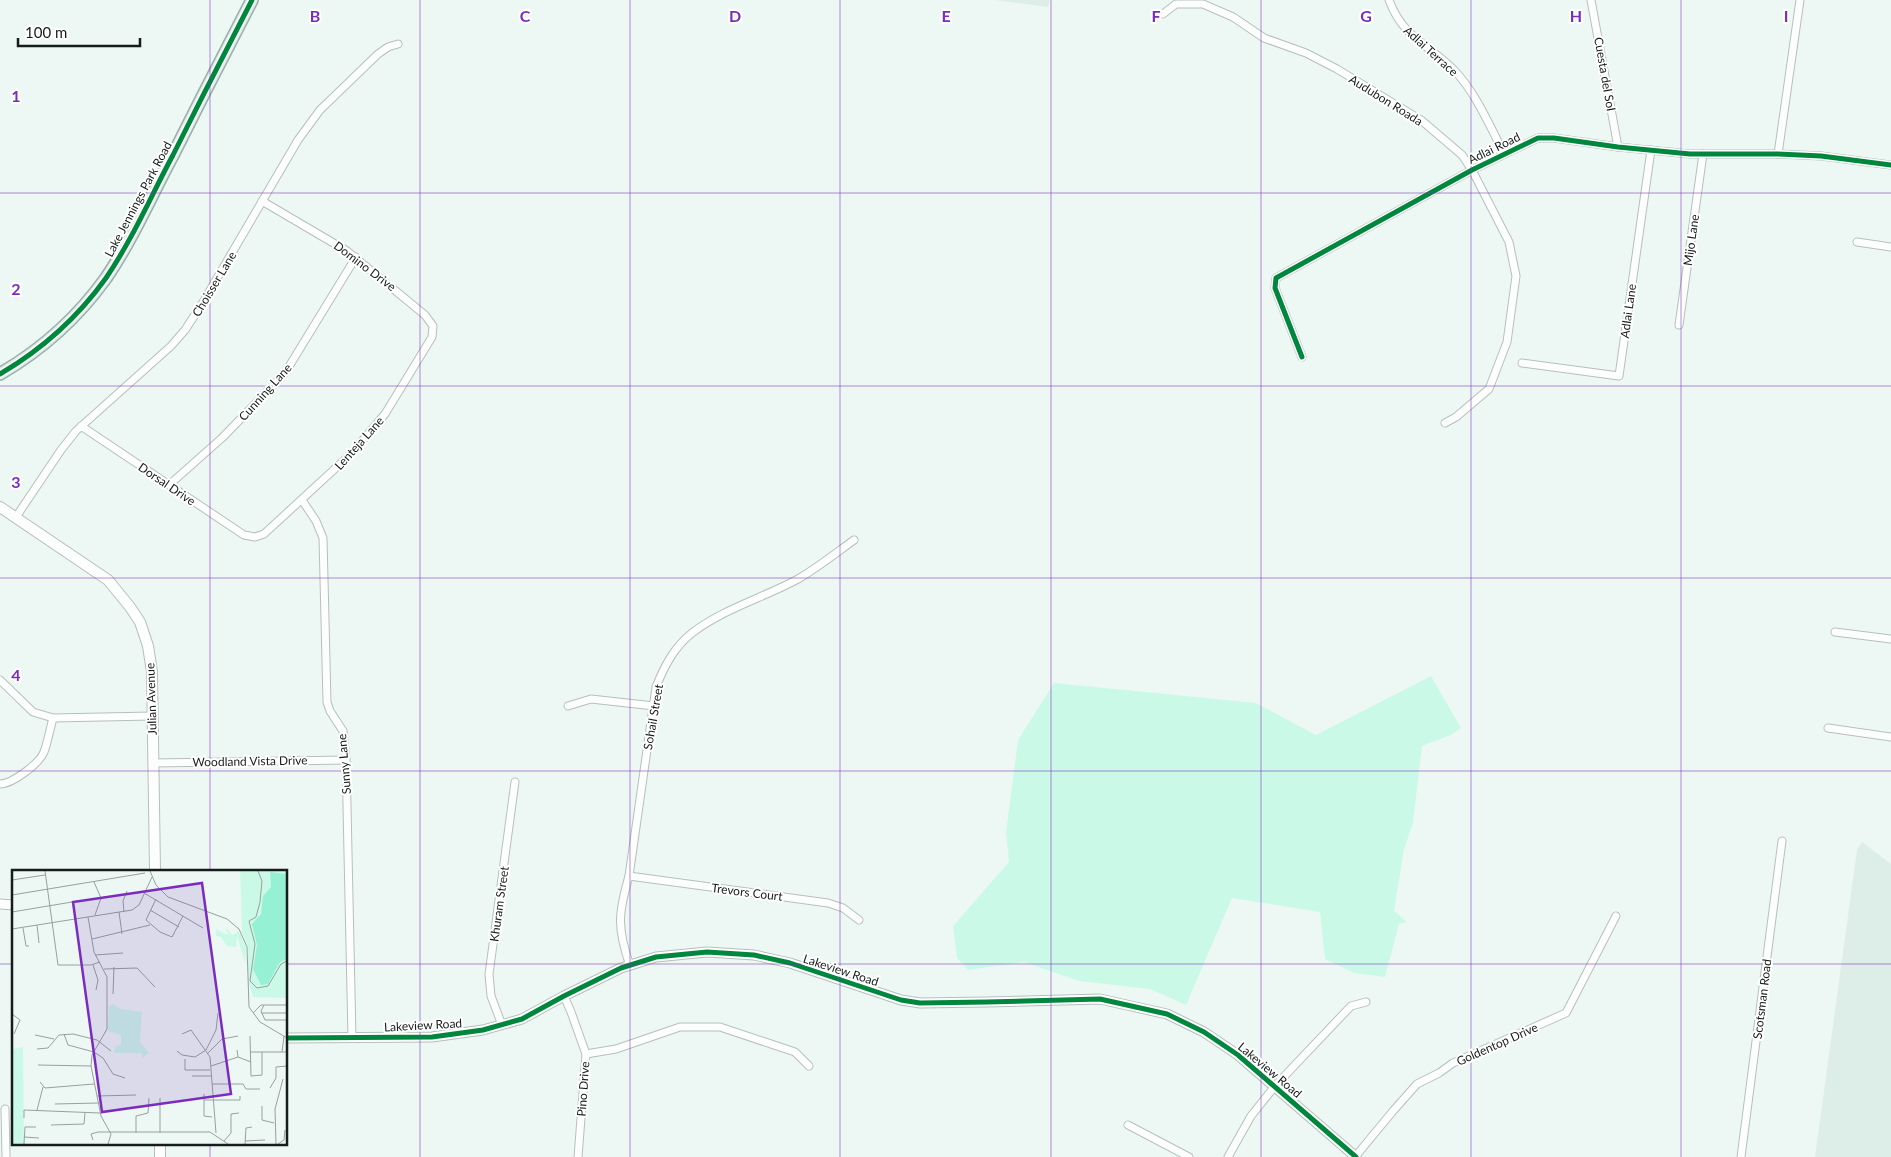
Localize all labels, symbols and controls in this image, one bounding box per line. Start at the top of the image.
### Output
text: B [310,6,320,25]
text: C [520,6,531,25]
text: D [729,6,741,25]
text: E [941,6,951,25]
text: F [1151,6,1161,25]
text: G [1360,6,1372,25]
text: H [1570,6,1582,25]
text: I [1784,6,1788,25]
scale bar [18,15,140,47]
text: 100 m [25,23,67,41]
street label: Adlai Terrace [1401,23,1461,79]
street label: Cuesta del Sol [1591,36,1619,112]
street label: Audubon Roada [1346,71,1426,129]
text: 1 [11,86,21,105]
street label: Adlai Road [1466,129,1522,167]
street label: Lake Jennings Park Road [101,139,175,259]
street label: Mijo Lane [1680,213,1702,267]
street label: Domino Drive [331,238,399,294]
street label: Choisser Lane [189,249,239,319]
text: 2 [11,279,21,298]
street label: Adlai Lane [1617,283,1639,339]
street label: Cunning Lane [235,360,295,424]
street label: Lenteja Lane [331,413,387,473]
street label: Dorsal Drive [136,459,198,509]
text: 3 [11,472,21,491]
street label: Julian Avenue [142,663,160,735]
text: 4 [11,665,21,684]
street label: Sohail Street [640,682,666,751]
street label: Sunny Lane [334,733,354,795]
street label: Woodland Vista Drive [192,752,308,770]
street label: Khuram Street [486,865,512,943]
inset map [12,870,288,1144]
street label: Trevors Court [711,880,784,904]
street label: Lakeview Road [801,951,881,989]
street label: Scotsman Road [1750,958,1774,1040]
street label: Lakeview Road [384,1015,462,1035]
street label: Goldentop Drive [1454,1019,1540,1069]
street label: Lakeview Road [1235,1039,1305,1101]
street label: Pino Drive [574,1061,592,1117]

